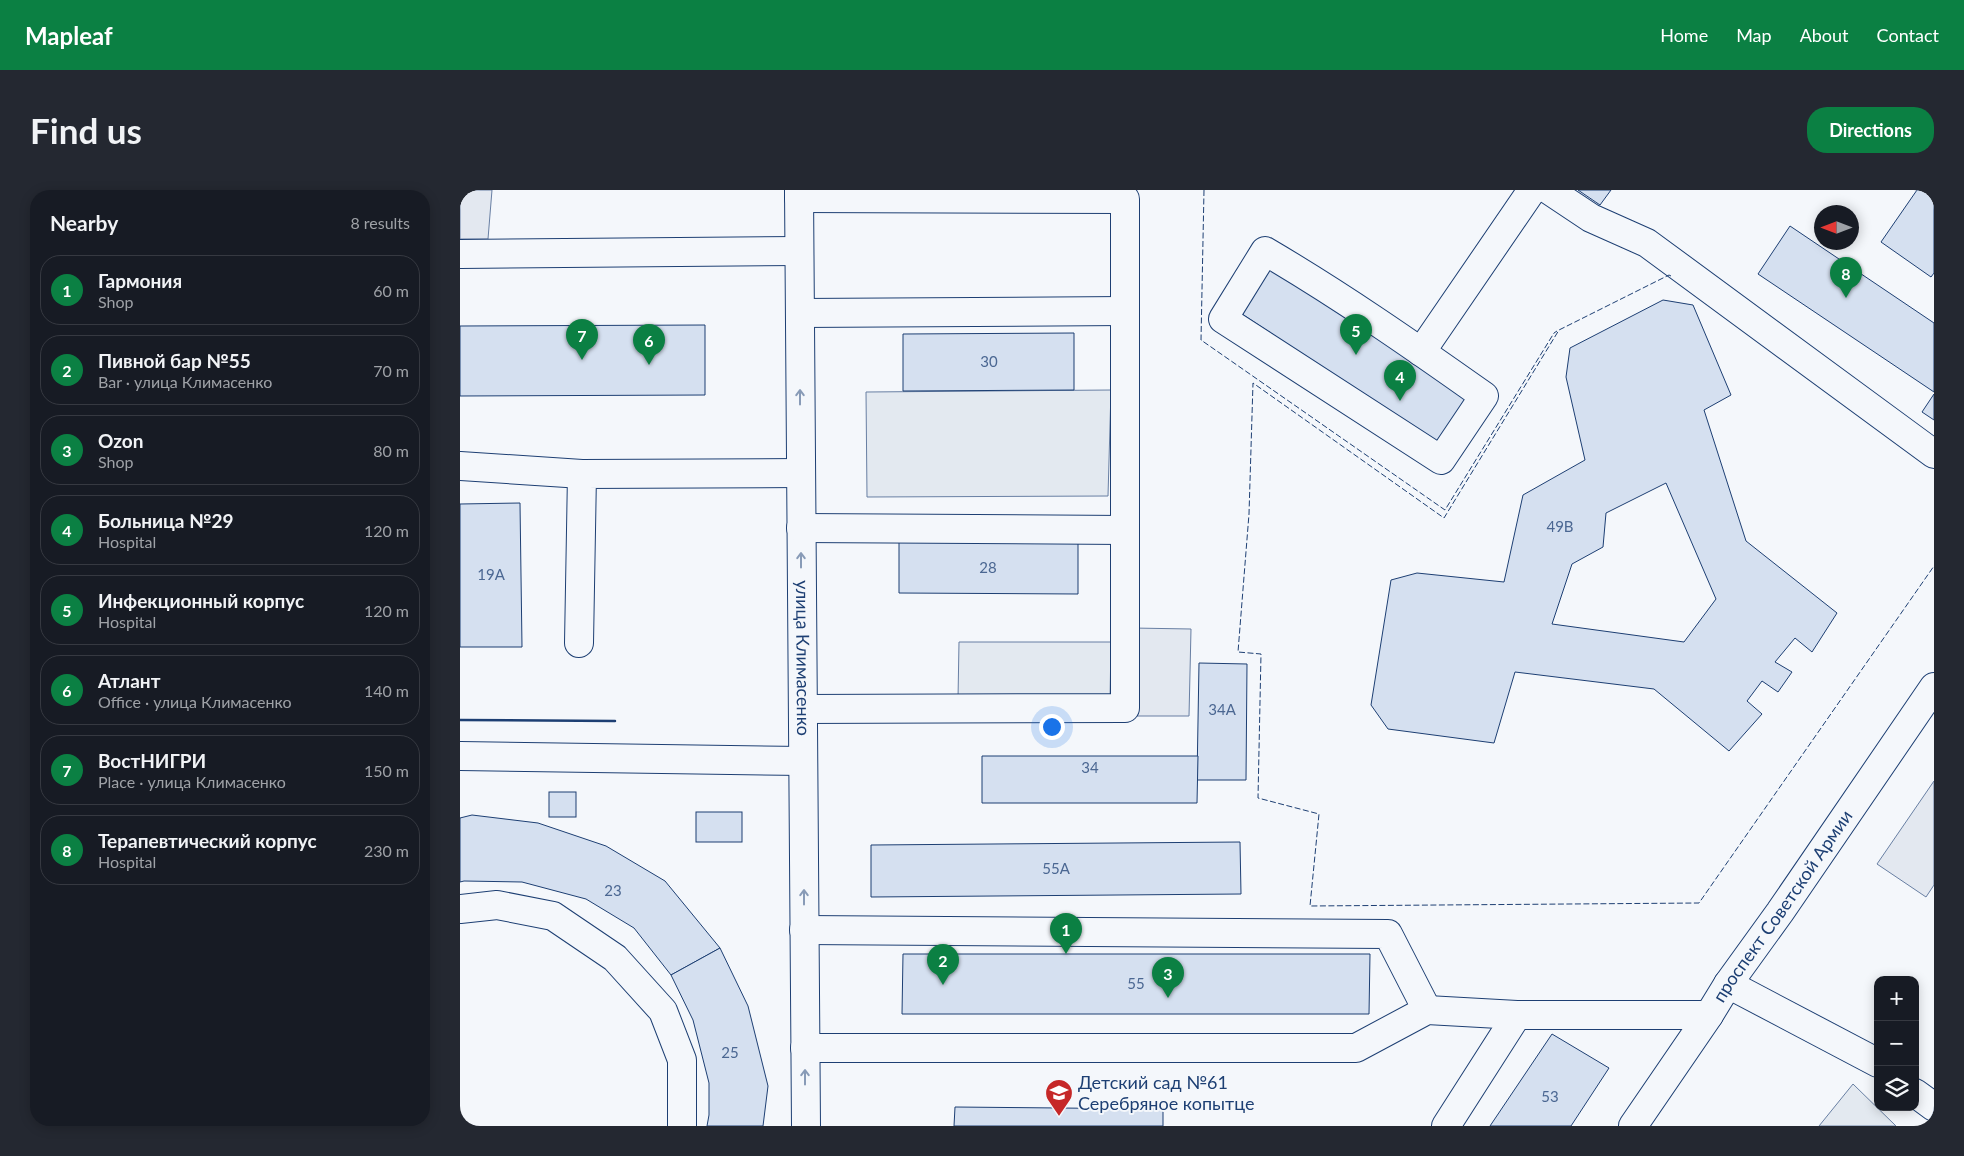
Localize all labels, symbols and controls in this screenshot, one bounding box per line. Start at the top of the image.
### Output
text: Mapleaf [25,21,113,50]
text: Home [1660,24,1708,46]
text: Map [1736,24,1772,46]
text: About [1800,24,1849,46]
text: Contact [1877,24,1939,46]
button: Directions [1807,107,1934,153]
text: Find us [30,109,142,151]
north arrow [1814,205,1859,250]
text: Nearby [50,210,118,235]
text: 8 results [350,213,410,232]
pin: 8 [1830,257,1862,298]
text: Гармония [98,269,182,292]
text: 1 [62,281,72,300]
text: 60 m [373,281,409,300]
text: Shop [98,292,134,311]
pin: 5 [1340,314,1372,355]
pin: 7 [566,319,598,360]
pin: 6 [633,324,665,365]
text: Пивной бар №55 [98,349,251,372]
house number: 30 [980,352,998,370]
pin: 4 [1384,360,1416,401]
text: 2 [62,361,72,380]
text: 70 m [373,361,409,380]
text: Bar · улица Климасенко [98,372,272,391]
one-way arrow [795,390,805,406]
text: Ozon [98,429,143,452]
text: 3 [62,441,72,460]
text: 80 m [373,441,409,460]
text: Shop [98,452,134,471]
text: Больница №29 [98,509,234,532]
house number: 49В [1546,517,1574,535]
text: 4 [62,521,72,540]
text: 120 m [364,521,409,540]
text: Hospital [98,532,156,551]
one-way arrow [797,552,806,568]
house number: 28 [979,558,997,576]
house number: 19А [477,565,506,583]
street label: улица Климасенко [792,580,815,736]
text: Инфекционный корпус [98,589,304,612]
text: 5 [62,601,72,620]
text: 120 m [364,601,409,620]
text: Hospital [98,612,156,631]
text: Атлант [98,669,160,692]
text: 6 [62,681,72,700]
text: 140 m [364,681,409,700]
text: Office · улица Климасенко [98,692,292,711]
house number: 34А [1208,700,1237,718]
your location [1039,714,1065,740]
text: ВостНИГРИ [98,749,206,772]
house number: 34 [1081,758,1099,776]
text: 7 [62,761,72,780]
text: 150 m [364,761,409,780]
text: Place · улица Климасенко [98,772,286,791]
street label: проспект Советской Армии [1708,805,1857,1006]
text: Терапевтический корпус [98,829,317,852]
text: 8 [62,841,72,860]
text: 230 m [364,841,409,860]
text: Hospital [98,852,156,871]
house number: 55А [1042,859,1071,877]
house number: 23 [604,881,622,899]
one-way arrow [799,890,809,906]
pin: 1 [1050,913,1082,954]
pin: 2 [927,944,959,985]
pin: 3 [1152,957,1184,998]
house number: 55 [1127,974,1145,992]
map controls [1874,976,1919,1111]
button: + [1874,976,1919,1021]
button: − [1874,1021,1919,1066]
house number: 25 [721,1043,739,1061]
button: layers [1874,1066,1919,1111]
one-way arrow [800,1070,810,1086]
place label: Детский сад №61 Серебряное копытце [1078,1071,1254,1114]
school or university icon: Детский сад №61 Серебряное копытце [1044,1078,1074,1117]
house number: 53 [1541,1087,1559,1105]

